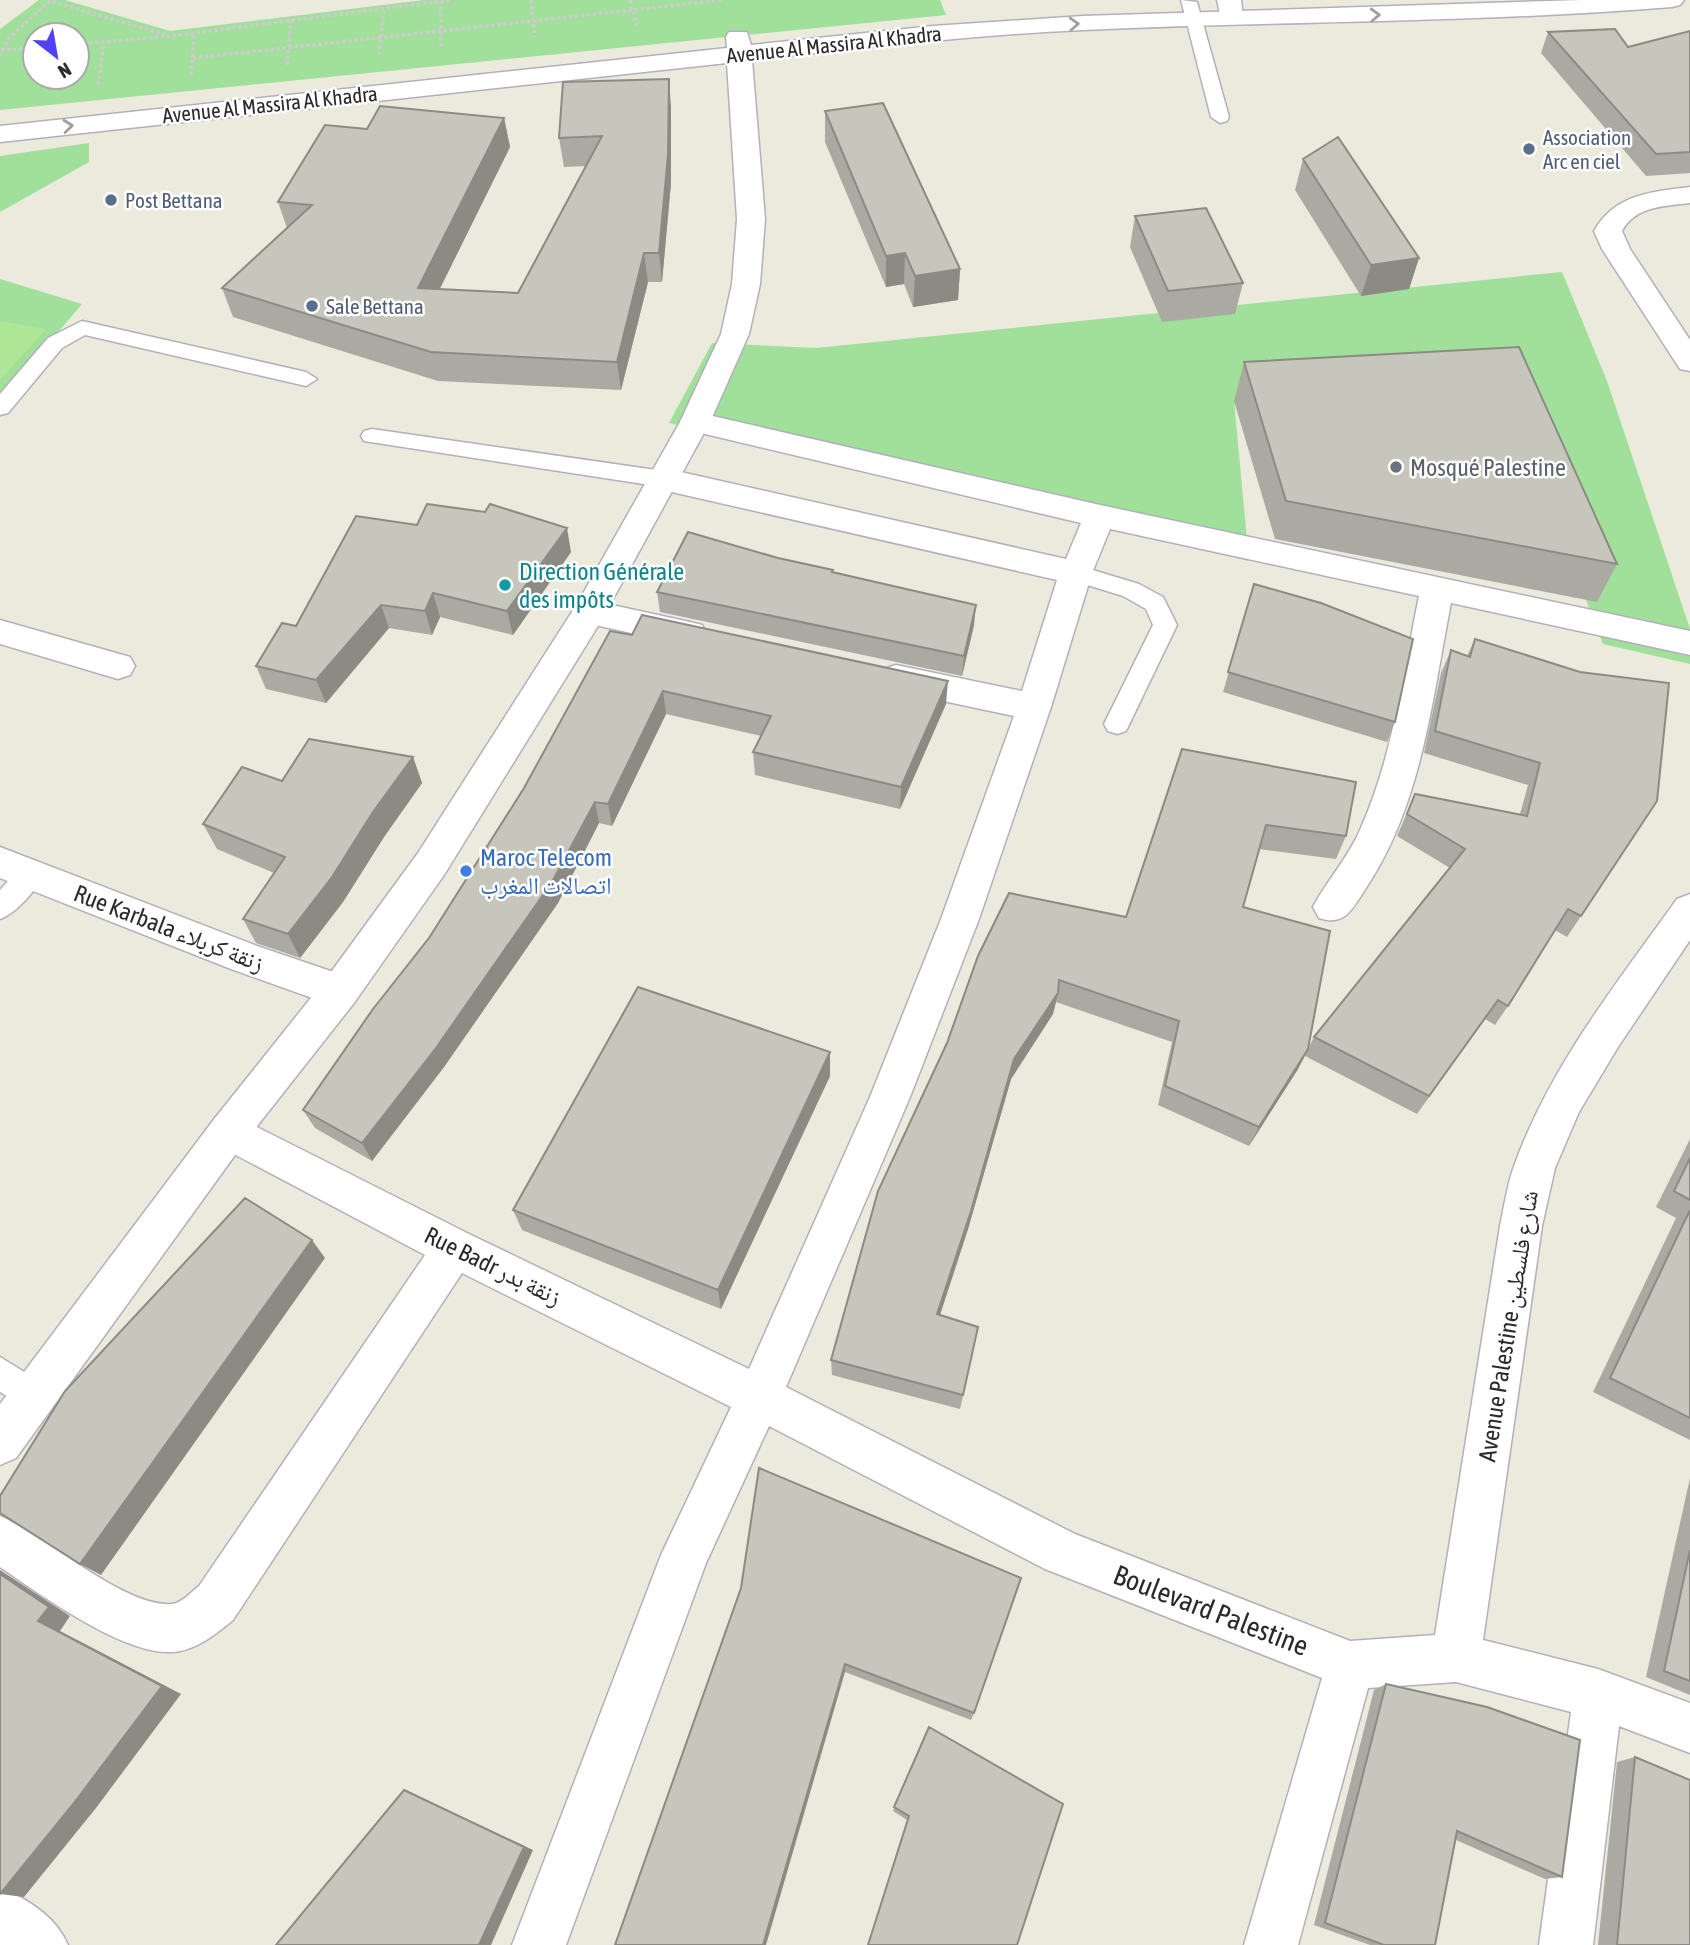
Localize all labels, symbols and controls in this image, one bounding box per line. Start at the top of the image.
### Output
one-way arrow [1370,7,1381,22]
one-way arrow [1069,17,1080,32]
north arrow [21,21,91,91]
street label: Avenue Al Massira Al Khadra [725,21,943,67]
text: N [54,58,75,83]
street label: Avenue Al Massira Al Khadra [161,81,379,127]
one-way arrow [62,119,74,134]
place label: Association Arc en ciel [1543,125,1631,173]
marker: Association Arc en ciel [1521,141,1537,157]
place label: Post Bettana [125,188,223,212]
marker: Post Bettana [103,192,119,208]
place label: Sale Bettana [326,294,424,318]
marker: Sale Bettana [304,298,320,314]
place label: Mosqué Palestine [1410,454,1566,481]
marker: Mosqué Palestine [1388,459,1404,475]
place label: Direction Générale des impôts [519,558,684,613]
marker: Direction Générale des impôts [497,577,513,593]
place label: Maroc Telecom اتصالات المغرب [480,844,612,899]
marker: Maroc Telecom اتصالات المغرب [458,863,474,879]
street label: Rue Karbala زنقة كربلاء [70,879,268,977]
street label: Avenue Palestine شارع فلسطين [1473,1188,1545,1464]
street label: Rue Badr زنقة بدر [420,1221,566,1311]
street label: Boulevard Palestine [1109,1558,1313,1662]

